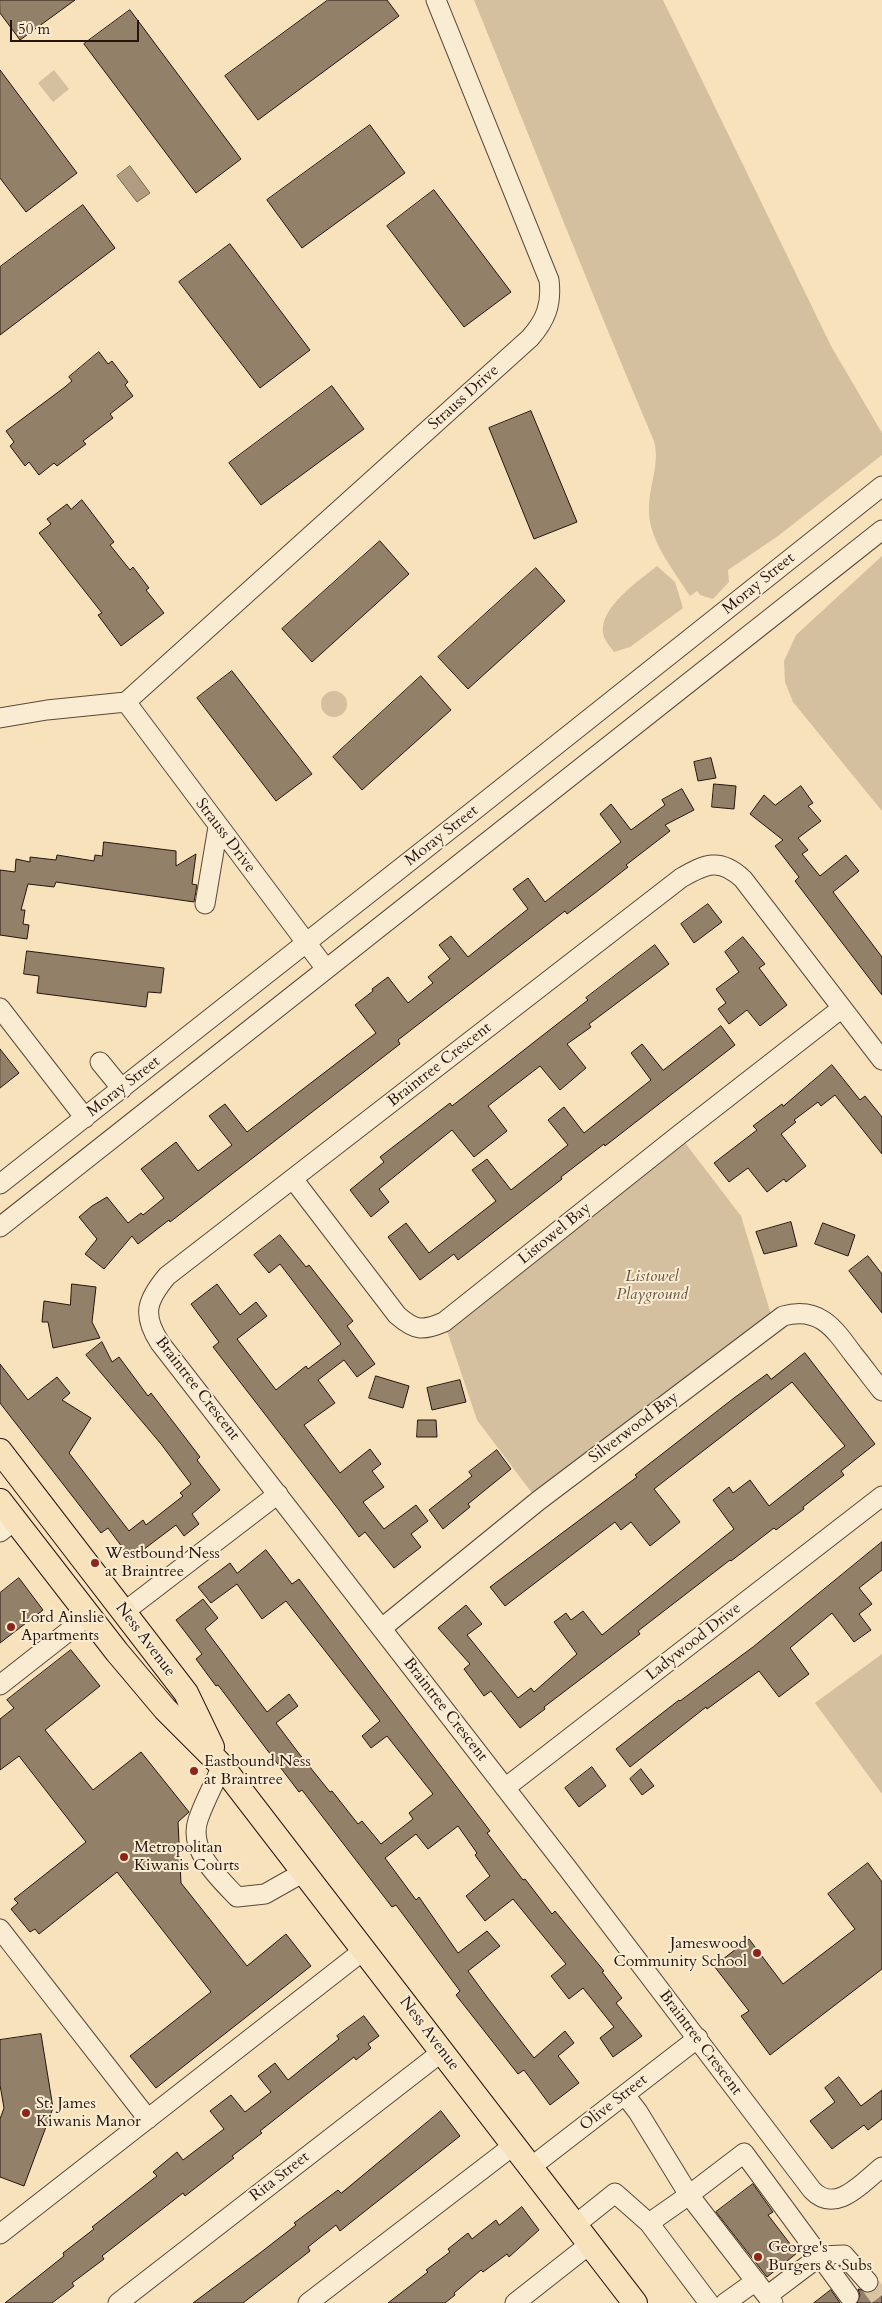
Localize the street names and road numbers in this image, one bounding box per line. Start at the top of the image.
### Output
street label: Strauss Drive [425,361,503,435]
street label: Moray Street [719,549,799,619]
street label: Strauss Drive [191,795,259,877]
street label: Moray Street [402,801,482,871]
street label: Braintree Crescent [384,1019,496,1111]
street label: Moray Street [84,1052,164,1122]
street label: Listowel Bay [515,1199,595,1269]
street label: Braintree Crescent [151,1333,243,1445]
street label: Silverwood Bay [586,1388,682,1468]
street label: Ness Avenue [111,1599,179,1681]
street label: Ladywood Drive [643,1599,745,1685]
street label: Braintree Crescent [399,1654,491,1766]
street label: Braintree Crescent [654,1987,746,2099]
street label: Ness Avenue [395,1993,463,2075]
street label: Olive Street [576,2071,652,2135]
street label: Rita Street [246,2148,314,2206]

